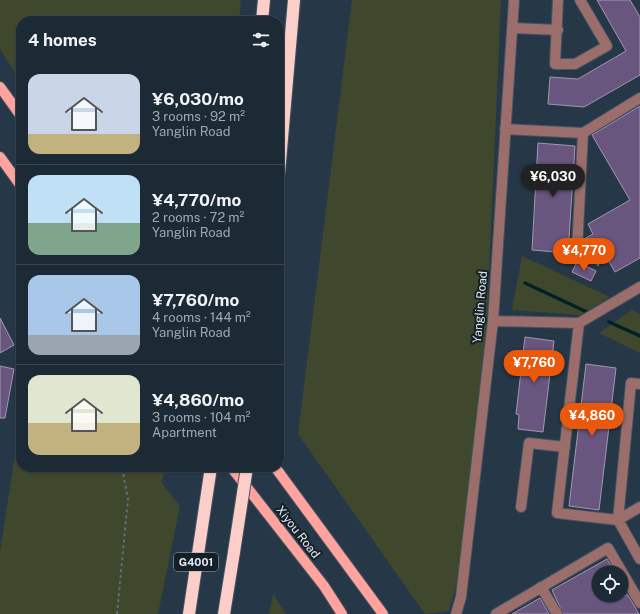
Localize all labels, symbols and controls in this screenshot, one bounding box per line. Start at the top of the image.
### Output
icon: filters [250,29,272,51]
text: 4 homes [28,30,97,50]
text: ¥6,030/mo [152,89,244,109]
icon: home [60,90,108,138]
text: 3 rooms · 92 m² [152,109,245,124]
text: Yanglin Road [152,124,230,139]
pin: ¥6,030 [520,164,586,198]
text: ¥6,030 [530,169,576,184]
text: ¥4,770/mo [152,190,241,210]
icon: home [60,191,108,239]
text: 2 rooms · 72 m² [152,210,244,225]
text: Yanglin Road [152,225,230,240]
pin: ¥4,770 [551,238,617,272]
text: ¥4,770 [562,243,606,258]
street label: Yanglin Road [470,270,490,344]
text: ¥7,760/mo [152,290,239,310]
icon: home [60,291,108,339]
text: 4 rooms · 144 m² [152,310,251,325]
text: Yanglin Road [152,325,230,340]
pin: ¥7,760 [501,350,567,384]
text: ¥7,760 [513,355,555,370]
text: ¥4,860/mo [152,390,244,410]
icon: home [60,391,108,439]
pin: ¥4,860 [559,403,625,437]
text: ¥4,860 [569,408,615,423]
text: 3 rooms · 104 m² [152,410,251,425]
text: Apartment [152,425,217,440]
street label: Xiyou Road [273,503,323,561]
road number: G4001 [174,553,218,571]
map controls [592,566,628,602]
button: locate [592,566,628,602]

